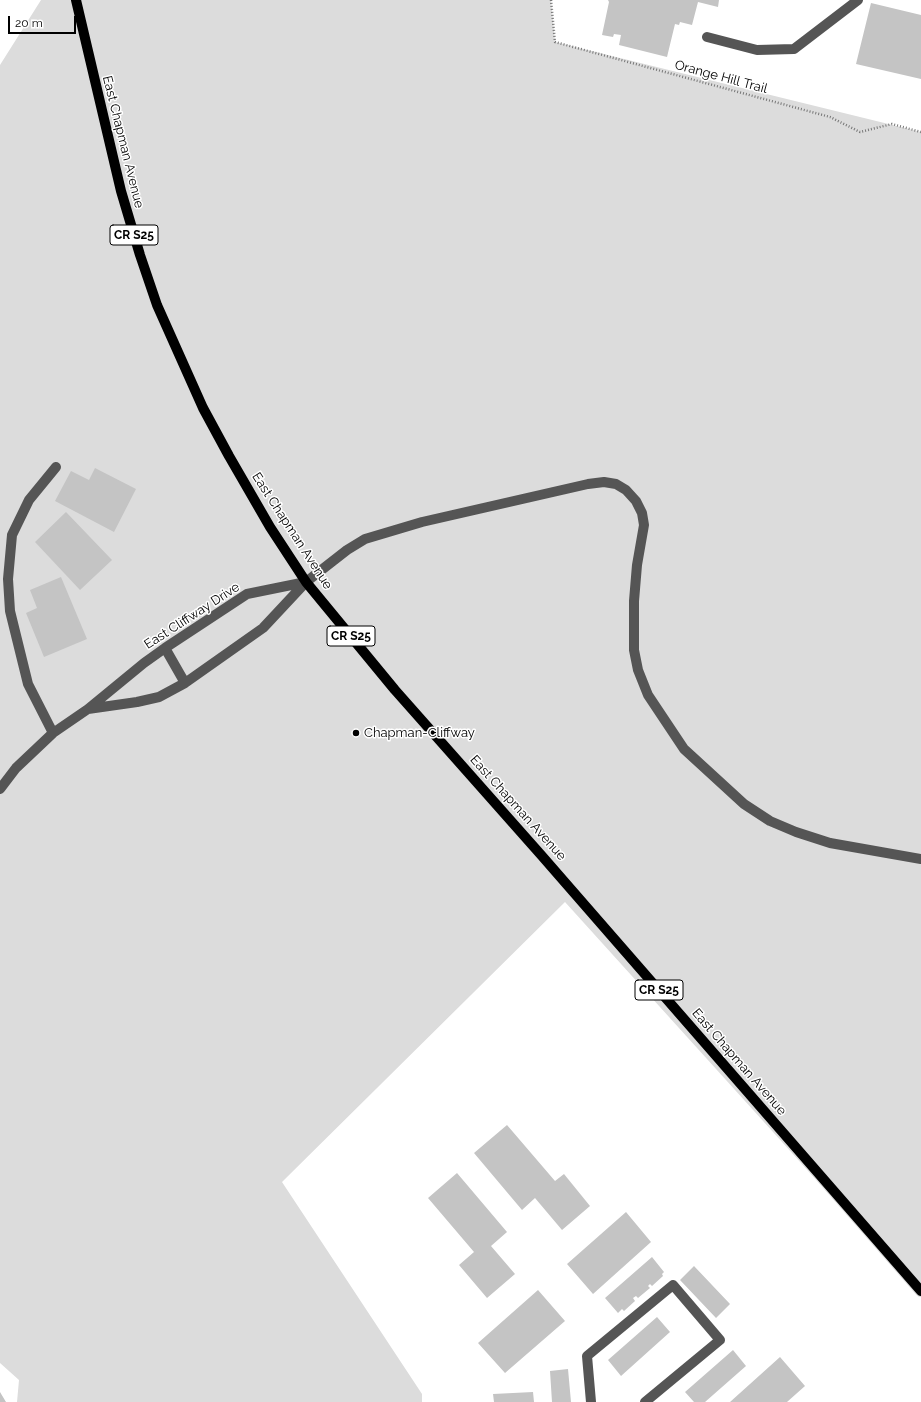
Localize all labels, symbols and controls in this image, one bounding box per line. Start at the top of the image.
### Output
scale bar [10,8,78,34]
text: 20 m [15,16,43,30]
street label: Orange Hill Trail [673,57,769,97]
street label: East Chapman Avenue [99,74,147,210]
road number: CR S25 [110,225,158,245]
street label: East Chapman Avenue [248,470,336,592]
street label: East Cliffway Drive [141,579,243,653]
road number: CR S25 [327,626,375,646]
place label: Chapman-Cliffway [364,725,475,741]
marker: Chapman-Cliffway [351,728,361,738]
street label: East Chapman Avenue [467,752,569,864]
road number: CR S25 [635,980,683,1000]
street label: East Chapman Avenue [688,1006,790,1118]

